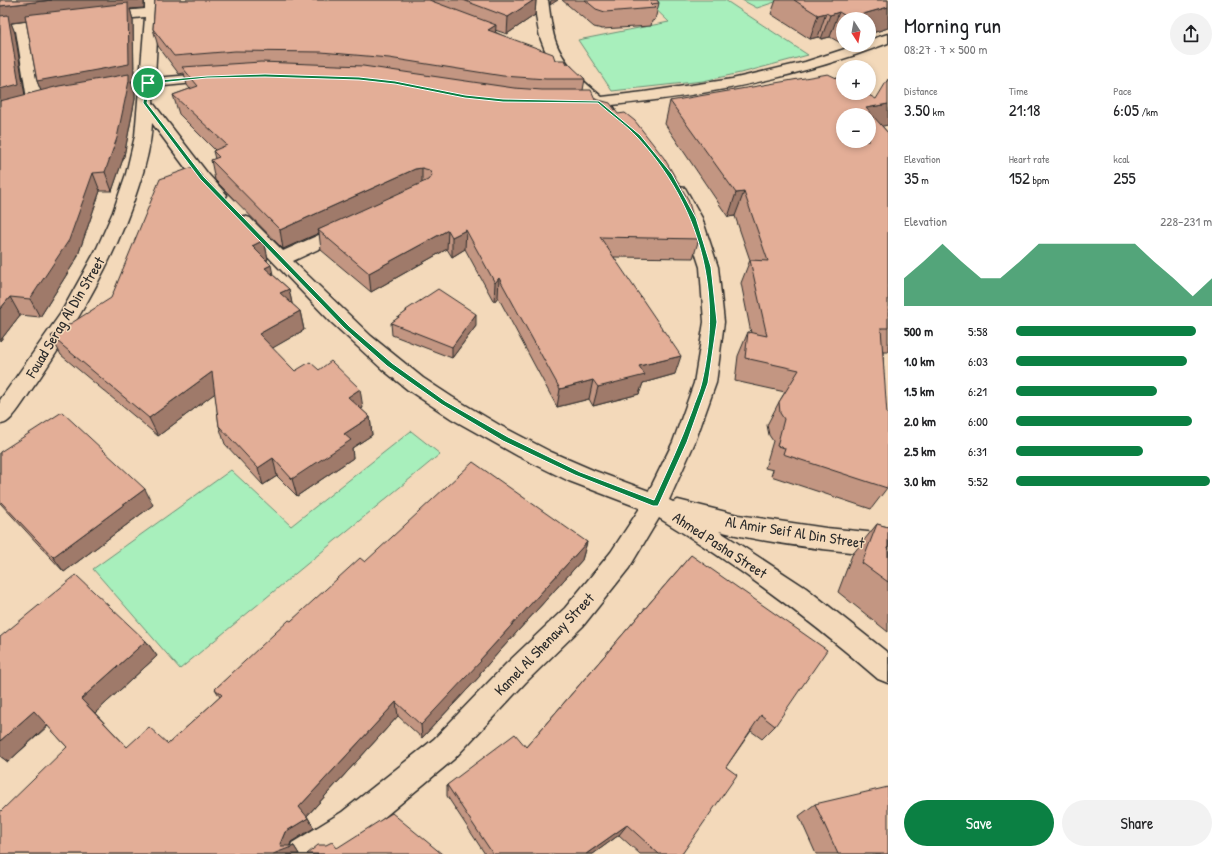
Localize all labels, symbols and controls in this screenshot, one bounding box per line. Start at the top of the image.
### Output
text: Morning run [904,10,1001,40]
north arrow [836,12,876,52]
map controls [836,12,876,148]
button: share [1170,13,1212,55]
text: 08:27 · 7 × 500 m [904,40,987,58]
button: + [836,60,876,100]
pin [131,66,165,100]
icon: arrive [137,72,159,94]
text: Distance [904,84,938,98]
text: Time [1009,84,1028,98]
text: Pace [1113,84,1132,98]
text: 3.50 [904,98,930,121]
text: 21:18 [1009,98,1040,121]
text: 6:05 [1113,98,1139,121]
text: km [930,105,945,119]
text: /km [1139,105,1158,119]
button: − [836,108,876,148]
text: Elevation [904,152,941,166]
text: Heart rate [1009,152,1050,166]
text: kcal [1113,152,1129,166]
text: 35 [904,166,919,189]
text: 152 [1009,166,1030,189]
text: 255 [1113,166,1136,189]
text: m [919,173,929,187]
text: bpm [1030,173,1049,187]
text: Elevation [904,212,947,230]
text: 228–231 m [1160,212,1212,230]
street label: Fouad Serag Al Din Street [20,252,110,382]
text: 500 m [904,322,933,340]
text: 5:58 [968,322,988,340]
text: 1.0 km [904,352,935,370]
text: 6:03 [968,352,988,370]
text: 1.5 km [904,382,934,400]
text: 6:21 [968,382,987,400]
text: 2.0 km [904,412,936,430]
text: 6:00 [968,412,988,430]
text: 2.5 km [904,442,936,460]
text: 6:31 [968,442,987,460]
text: 3.0 km [904,472,936,490]
text: 5:52 [968,472,988,490]
street label: Ahmed Pasha Street [669,507,772,584]
street label: Al Amir Seif Al Din Street [724,511,867,553]
street label: Kamel Al Shenawy Street [489,587,599,700]
button: Save [904,800,1054,846]
button: Share [1062,800,1212,846]

